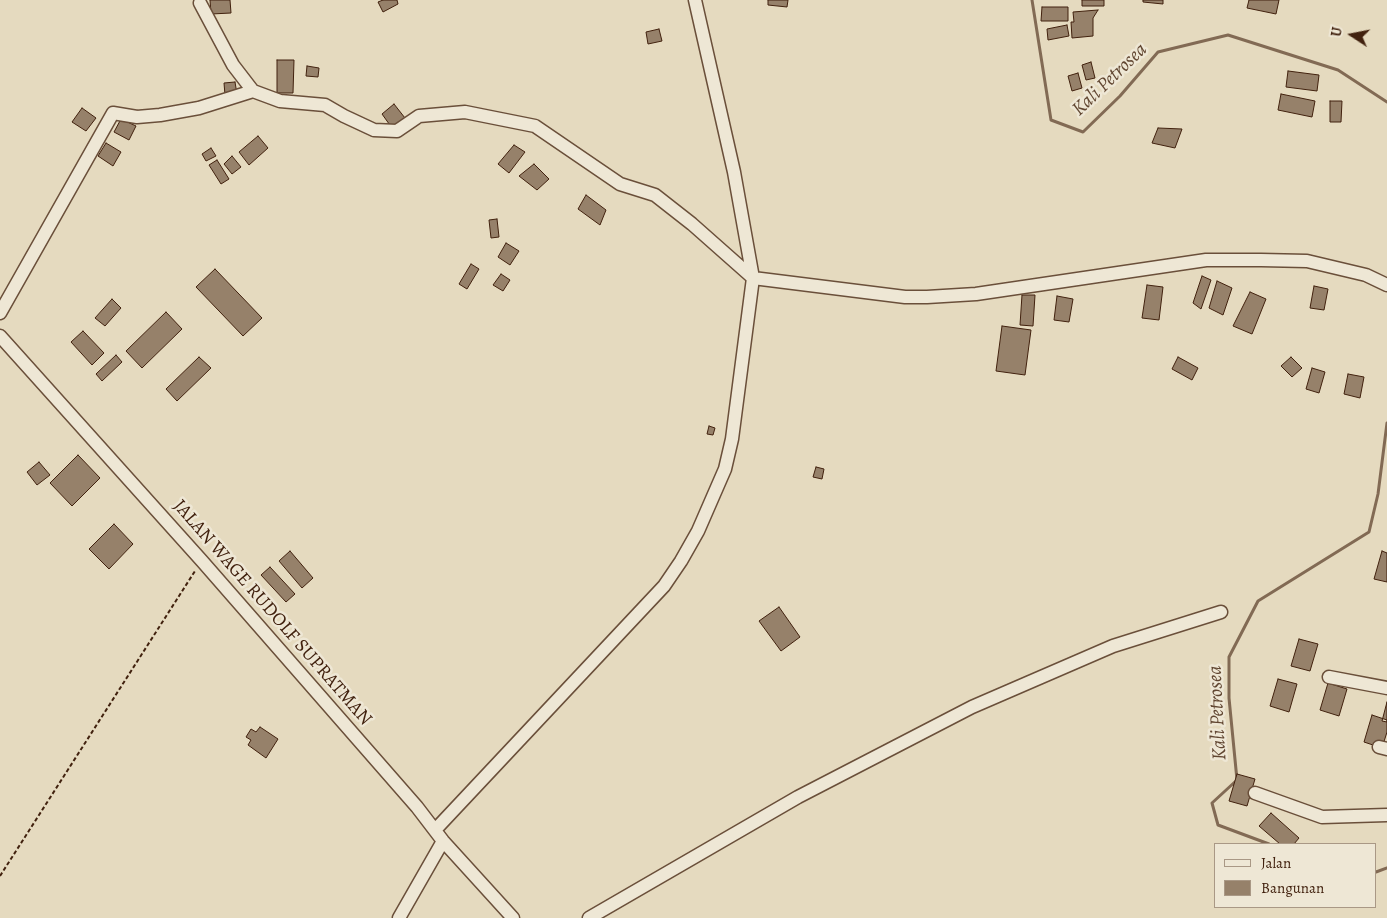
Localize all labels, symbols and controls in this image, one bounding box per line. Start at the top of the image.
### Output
north arrow [1327,10,1377,60]
text: U [1327,26,1347,38]
water label: Kali Petrosea [1068,38,1152,122]
street label: JALAN WAGE RUDOLF SUPRATMAN [168,495,376,731]
water label: Kali Petrosea [1204,665,1232,761]
legend [1214,843,1377,908]
text: Jalan [1261,853,1291,873]
text: Bangunan [1261,878,1324,898]

